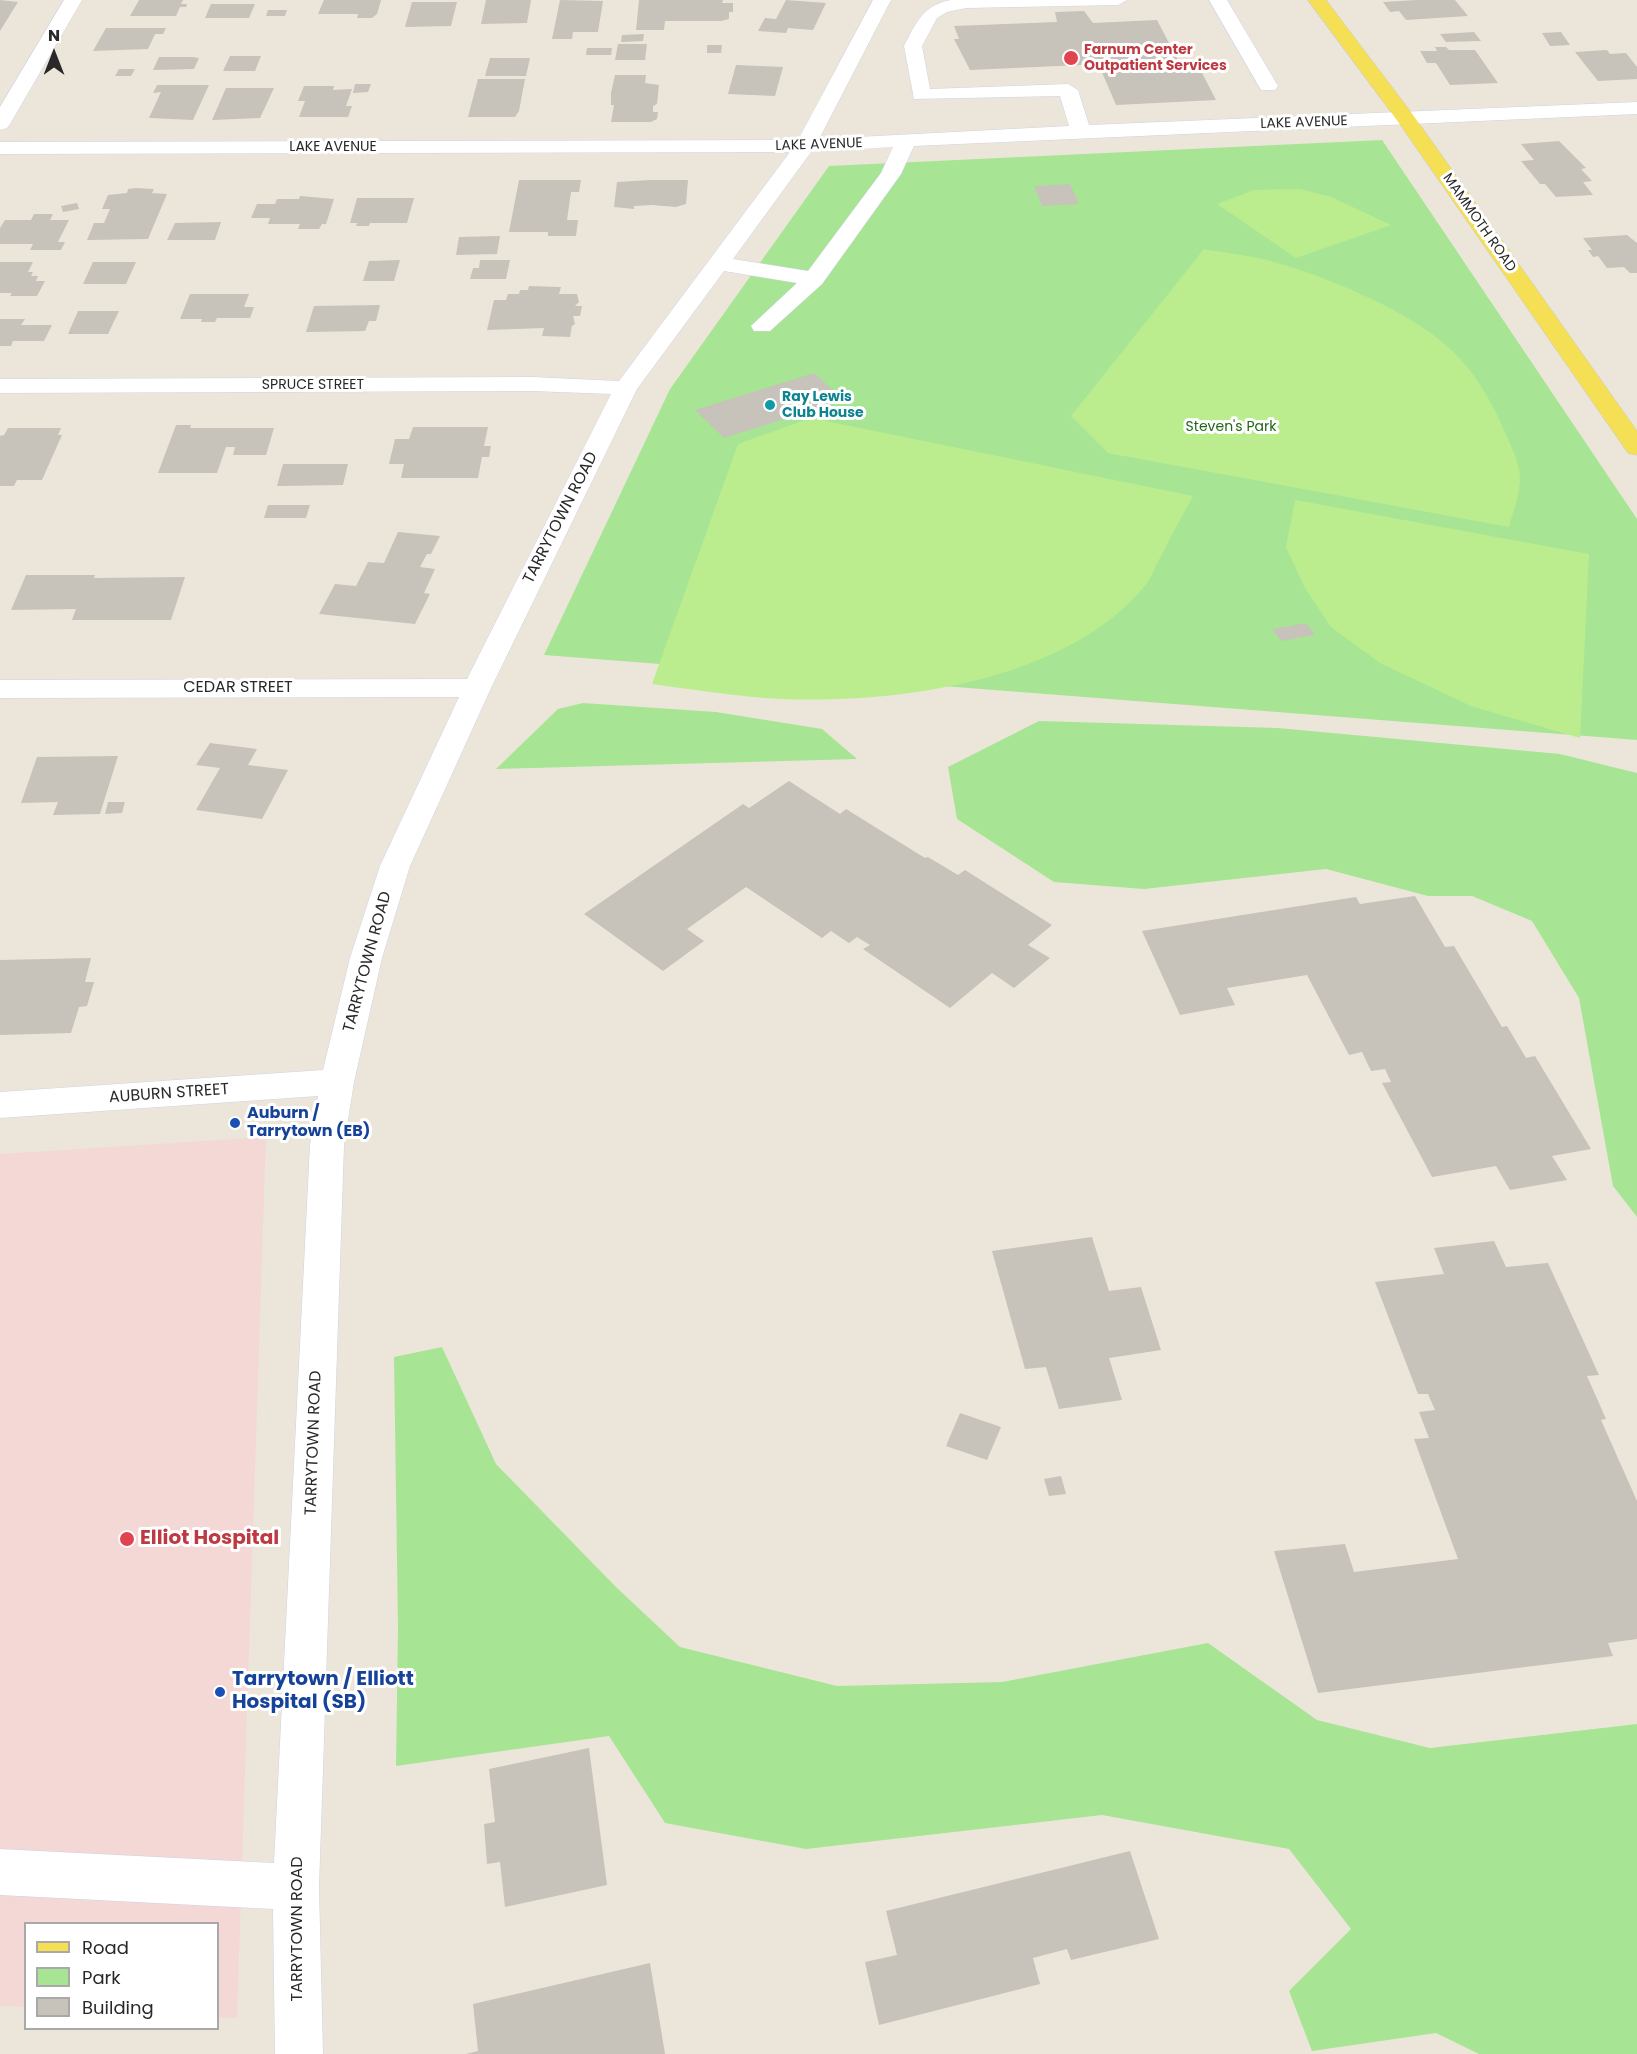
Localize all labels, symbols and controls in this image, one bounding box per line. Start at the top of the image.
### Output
north arrow [24,24,84,84]
text: N [48,24,60,47]
place label: Farnum Center Outpatient Services [1084,42,1227,74]
marker: Farnum Center Outpatient Services [1062,49,1080,67]
street label: LAKE AVENUE [1260,113,1348,133]
street label: LAKE AVENUE [775,135,863,155]
street label: LAKE AVENUE [289,139,377,155]
street label: MAMMOTH ROAD [1439,170,1519,276]
street label: SPRUCE STREET [262,377,364,393]
place label: Ray Lewis Club House [782,389,864,422]
marker: Ray Lewis Club House [763,398,777,412]
park label: Steven's Park [1186,419,1276,435]
street label: TARRYTOWN ROAD [520,449,602,587]
street label: CEDAR STREET [183,678,293,698]
street label: TARRYTOWN ROAD [340,889,396,1035]
street label: AUBURN STREET [108,1080,230,1108]
place label: Auburn / Tarrytown (EB) [247,1104,370,1142]
marker: Auburn / Tarrytown (EB) [228,1116,242,1130]
street label: TARRYTOWN ROAD [302,1370,326,1516]
place label: Elliot Hospital [140,1527,279,1551]
marker: Elliot Hospital [118,1530,136,1548]
place label: Tarrytown / Elliott Hospital (SB) [232,1668,414,1715]
marker: Tarrytown / Elliott Hospital (SB) [213,1685,227,1699]
street label: TARRYTOWN ROAD [288,1856,308,2002]
legend [24,1922,219,2030]
text: Road [82,1935,129,1960]
text: Park [82,1965,121,1990]
text: Building [82,1995,154,2020]

